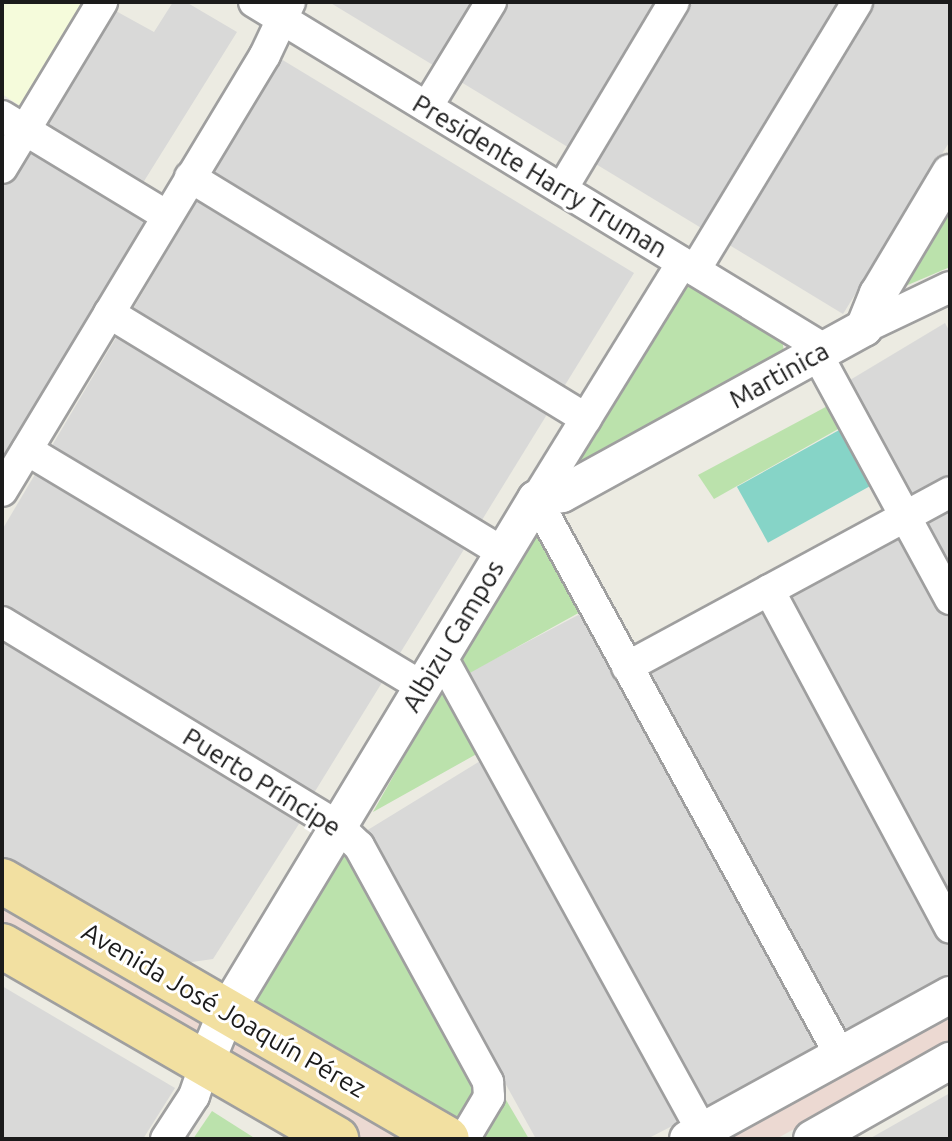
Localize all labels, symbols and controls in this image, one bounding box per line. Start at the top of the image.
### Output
street label: Presidente Harry Truman [407,88,673,264]
street label: Martinica [724,335,834,415]
street label: Albizu Campos [395,554,511,718]
street label: Puerto Príncipe [177,721,347,843]
street label: Avenida José Joaquín Pérez [76,916,372,1104]

